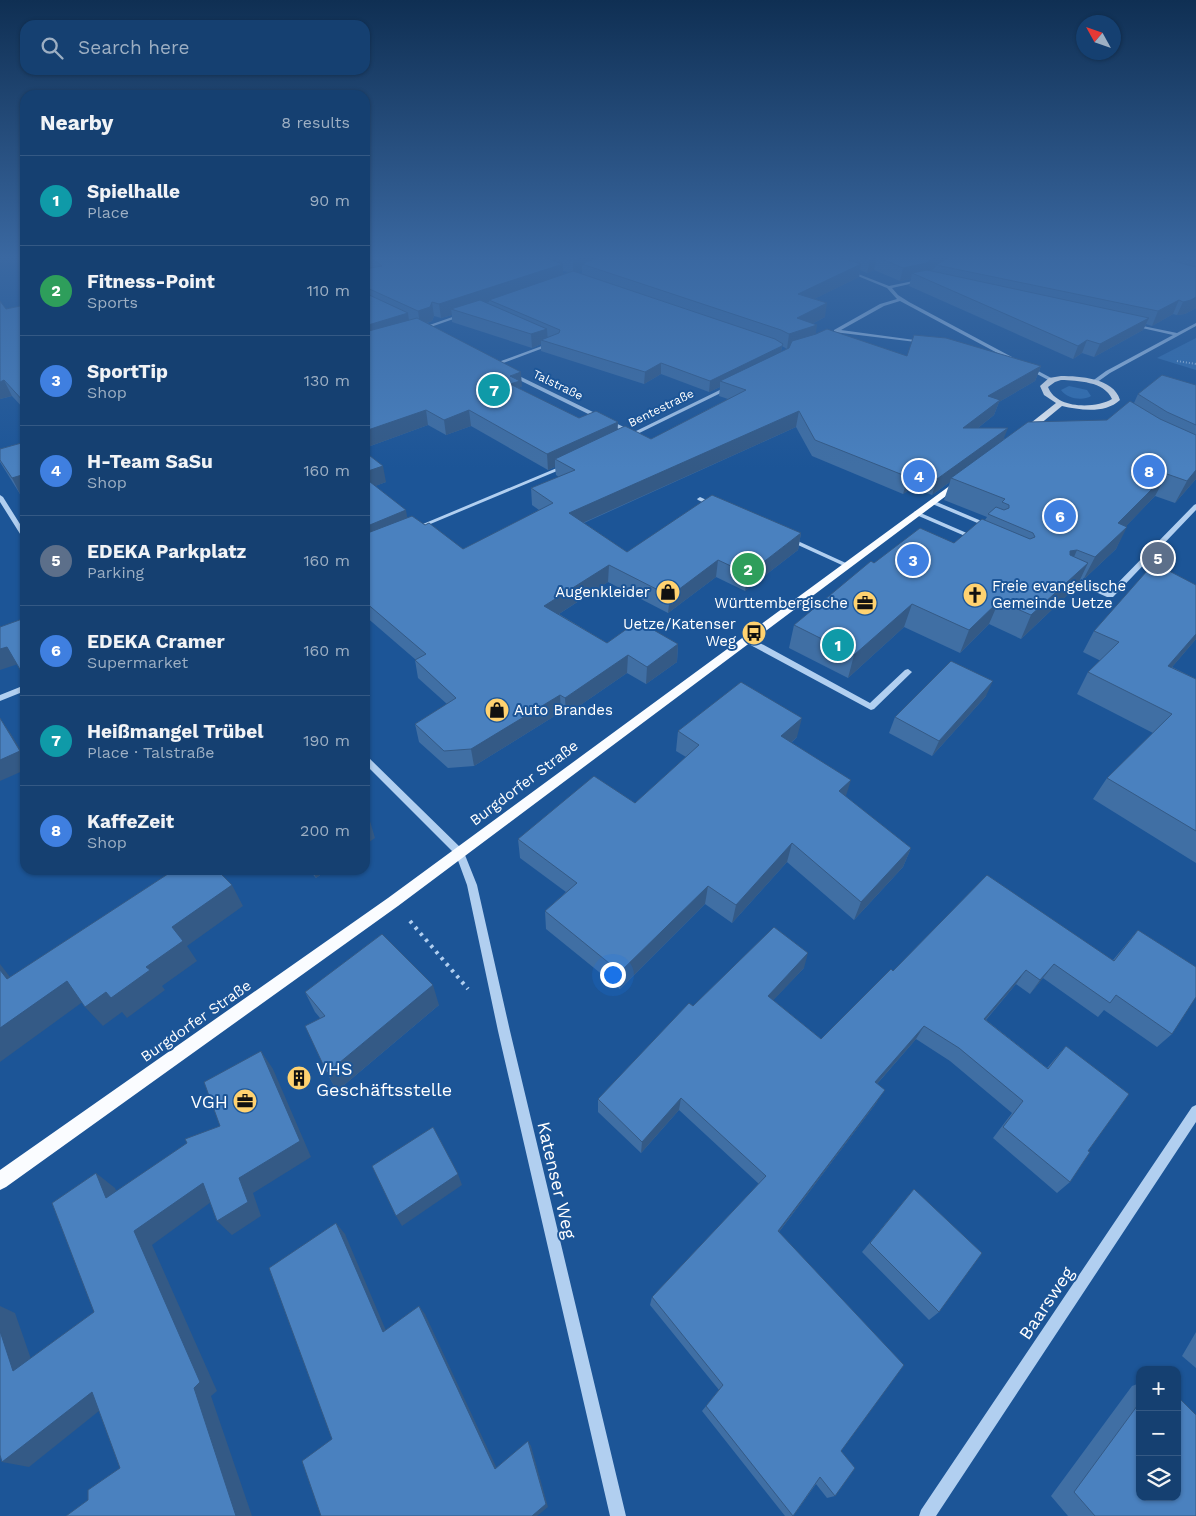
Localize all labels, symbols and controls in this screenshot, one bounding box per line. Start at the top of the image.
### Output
north arrow [1076,15,1121,60]
search box [20,20,370,75]
icon: search [38,34,66,62]
text: Search here [78,36,189,59]
text: Nearby [40,110,113,135]
text: 8 results [281,113,350,132]
text: Spielhalle [87,180,180,203]
text: 1 [53,191,59,210]
text: 90 m [309,191,350,210]
text: Place [87,203,129,222]
text: Fitness-Point [87,270,215,293]
text: 2 [51,281,61,300]
text: 110 m [307,281,350,300]
text: Sports [87,293,138,312]
text: SportTip [87,360,168,383]
street label: Talstraße [531,367,585,403]
text: 3 [51,371,61,390]
text: 130 m [304,371,350,390]
pin: 7 [478,371,510,409]
text: Shop [87,383,127,402]
street label: Bentestraße [626,386,696,430]
text: H-Team SaSu [87,450,213,473]
pin: 8 [1133,452,1165,490]
pin: 4 [903,457,935,495]
text: 4 [51,461,61,480]
text: 160 m [303,461,350,480]
text: Shop [87,473,127,492]
pin: 6 [1044,497,1076,535]
pin: 5 [1142,539,1174,577]
text: EDEKA Parkplatz [87,540,246,563]
pin: 3 [897,541,929,579]
pin: 2 [732,550,764,588]
text: 5 [51,551,61,570]
text: 160 m [303,551,350,570]
text: Parking [87,563,144,582]
place label: Freie evangelische Gemeinde Uetze [992,577,1126,612]
shop icon: Augenkleider [655,579,681,605]
church icon: Freie evangelische Gemeinde Uetze [962,582,988,608]
place label: Augenkleider [555,583,650,601]
office icon: Württembergische [852,590,878,616]
place label: Württembergische [714,594,848,612]
place label: Uetze/Katenser Weg [623,615,736,650]
bus stop icon: Uetze/Katenser Weg [741,620,767,646]
pin: 1 [822,626,854,664]
text: EDEKA Cramer [87,630,225,653]
text: 6 [51,641,61,660]
text: 160 m [303,641,350,660]
text: Supermarket [87,653,188,672]
shop icon: Auto Brandes [484,697,510,723]
place label: Auto Brandes [514,701,613,719]
text: Heißmangel Trübel [87,720,263,743]
text: 7 [51,731,61,750]
text: 190 m [303,731,350,750]
street label: Burgdorfer Straße [466,736,582,830]
text: Place · Talstraße [87,743,215,762]
text: KaffeZeit [87,810,174,833]
text: 8 [51,821,61,840]
text: 200 m [300,821,350,840]
text: Shop [87,833,127,852]
your location [600,962,626,988]
street label: Burgdorfer Straße [137,976,255,1066]
place label: VHS Geschäftsstelle [316,1058,452,1100]
building icon: VHS Geschäftsstelle [286,1065,312,1091]
office icon: VGH [232,1088,258,1114]
place label: VGH [190,1091,228,1112]
street label: Katenser Weg [533,1119,581,1241]
street label: Baarsweg [1014,1262,1078,1343]
map controls [1136,1366,1181,1501]
button: + [1136,1366,1181,1411]
button: − [1136,1411,1181,1456]
button: layers [1136,1456,1181,1501]

